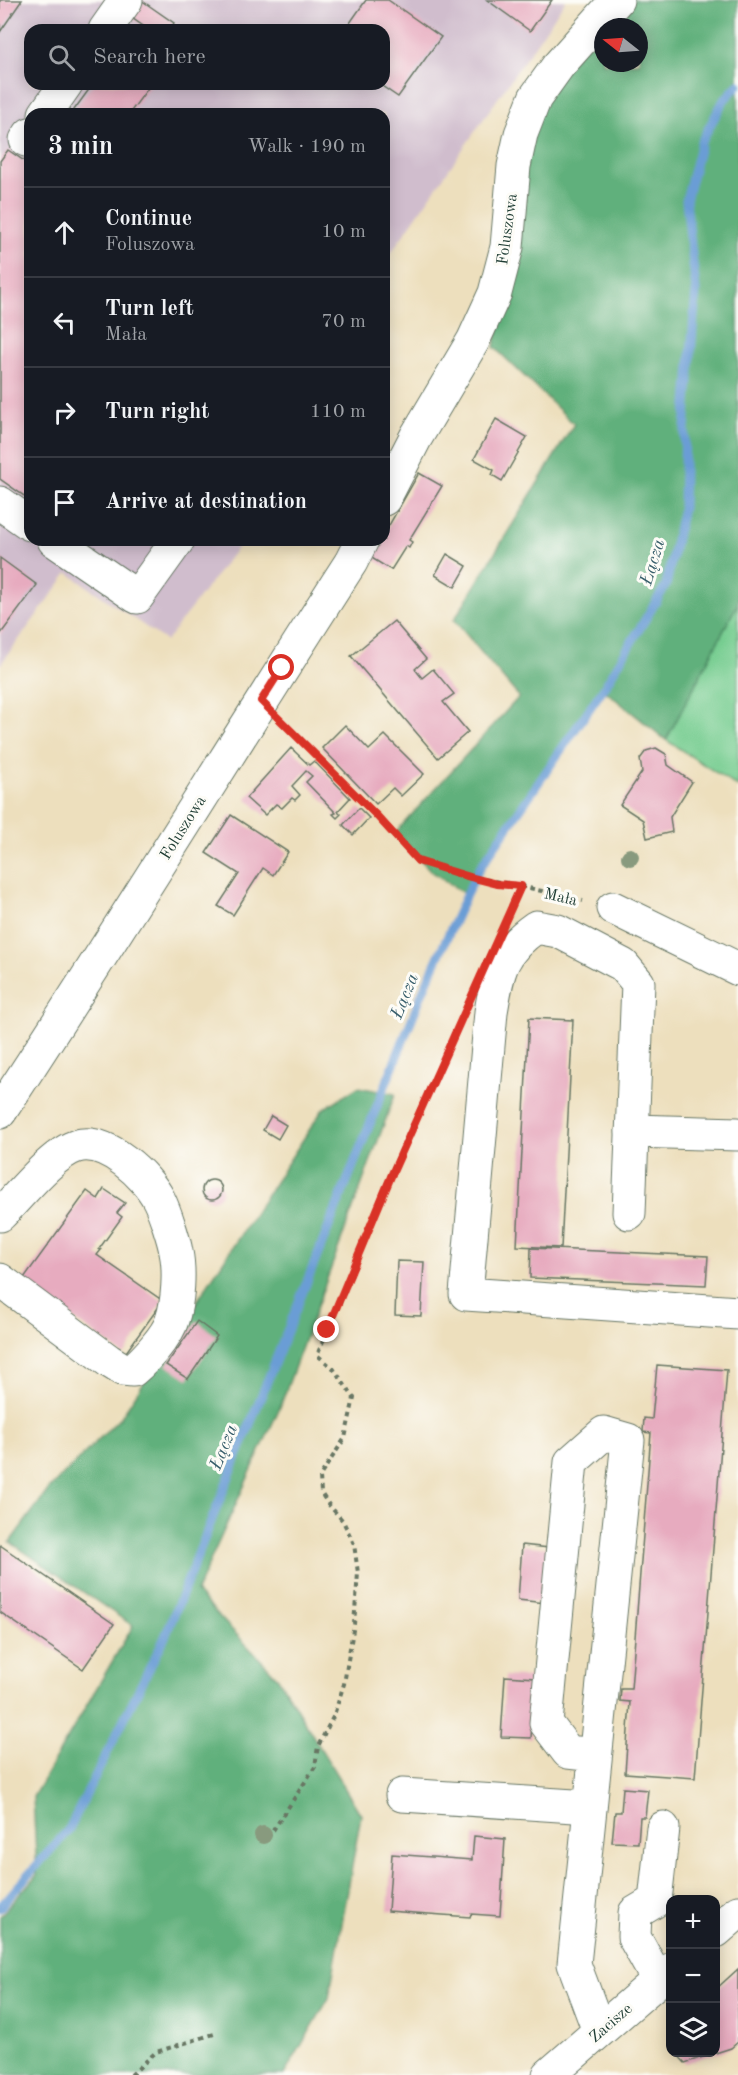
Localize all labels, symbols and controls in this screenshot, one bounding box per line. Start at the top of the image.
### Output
north arrow [594,18,648,72]
search box [24,24,390,90]
icon: search [45,41,78,74]
text: Search here [93,46,206,68]
text: 3 min [48,134,113,160]
text: Walk · 190 m [247,137,366,157]
street label: Foluszowa [495,192,521,266]
text: Continue [105,208,192,230]
icon: ahead [48,216,81,249]
text: 10 m [321,222,366,242]
text: Foluszowa [105,235,195,255]
text: Turn left [105,298,194,320]
icon: left [48,306,81,339]
text: 70 m [321,312,366,332]
text: Mała [105,325,147,345]
icon: right [48,396,81,429]
text: Turn right [105,401,209,423]
text: 110 m [310,402,366,422]
icon: arrive [48,486,81,519]
text: Arrive at destination [105,491,307,513]
water label: Łącza [637,537,669,588]
route start [268,654,294,680]
street label: Foluszowa [158,793,210,863]
street label: Mała [542,886,579,910]
water label: Łącza [387,971,422,1023]
route end [313,1316,339,1342]
water label: Łącza [206,1422,241,1474]
map controls [666,1895,720,2057]
button: + [666,1895,720,1949]
button: − [666,1949,720,2003]
street label: Zacisze [587,2001,636,2046]
button: layers [666,2003,720,2057]

